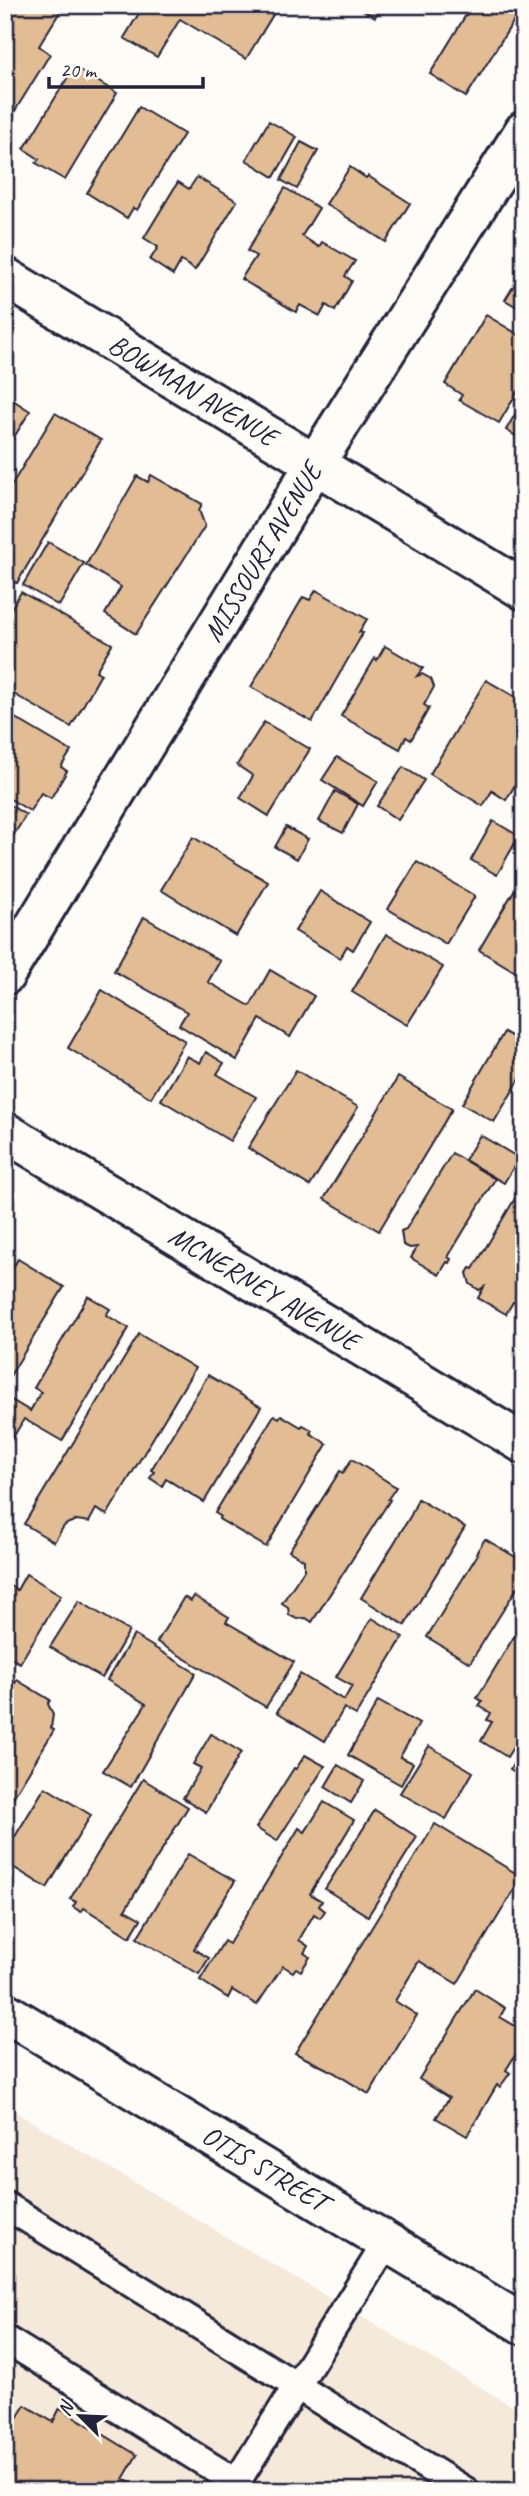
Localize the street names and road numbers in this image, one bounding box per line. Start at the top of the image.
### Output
street label: BOWMAN AVENUE [102,326,287,456]
street label: MISSOURI AVENUE [195,453,331,648]
street label: MCNERNEY AVENUE [163,1218,368,1360]
street label: OTIS STREET [196,2117,340,2223]

